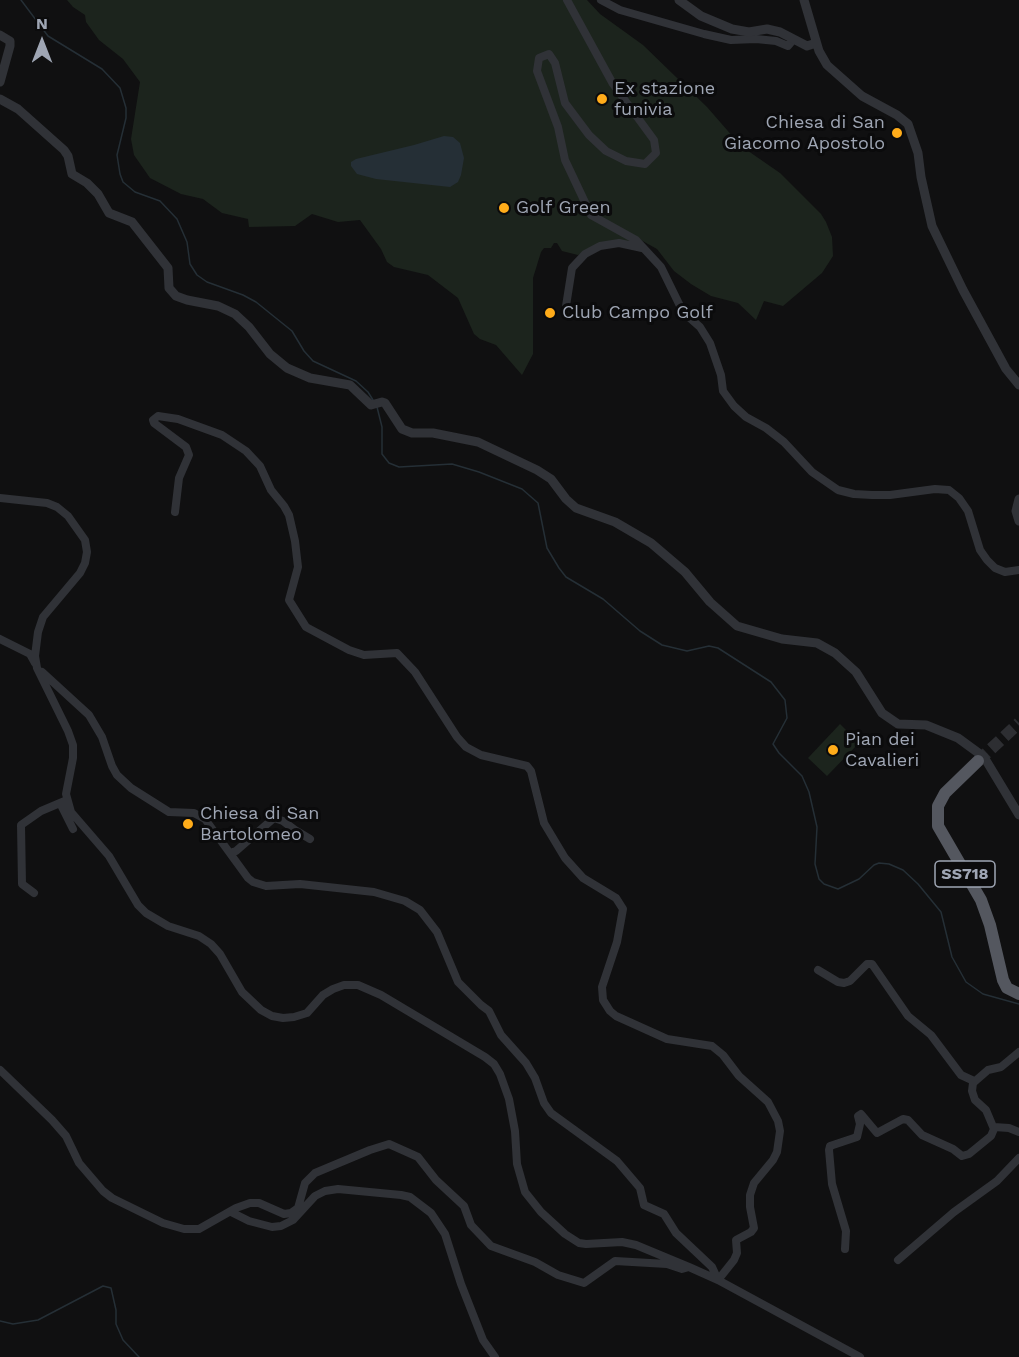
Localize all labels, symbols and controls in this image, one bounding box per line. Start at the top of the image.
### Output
north arrow [12,12,72,72]
text: N [36,14,48,33]
place label: Ex stazione funivia [614,78,715,121]
marker: Ex stazione funivia [595,92,609,106]
place label: Chiesa di San Giacomo Apostolo [724,112,885,154]
marker: Chiesa di San Giacomo Apostolo [890,126,904,140]
place label: Golf Green [516,197,611,219]
marker: Golf Green [497,201,511,215]
place label: Club Campo Golf [562,302,713,324]
marker: Club Campo Golf [543,306,557,320]
place label: Pian dei Cavalieri [845,729,919,771]
marker: Pian dei Cavalieri [826,743,840,757]
place label: Chiesa di San Bartolomeo [200,803,319,846]
marker: Chiesa di San Bartolomeo [181,817,195,831]
road number: SS718 [935,861,995,887]

